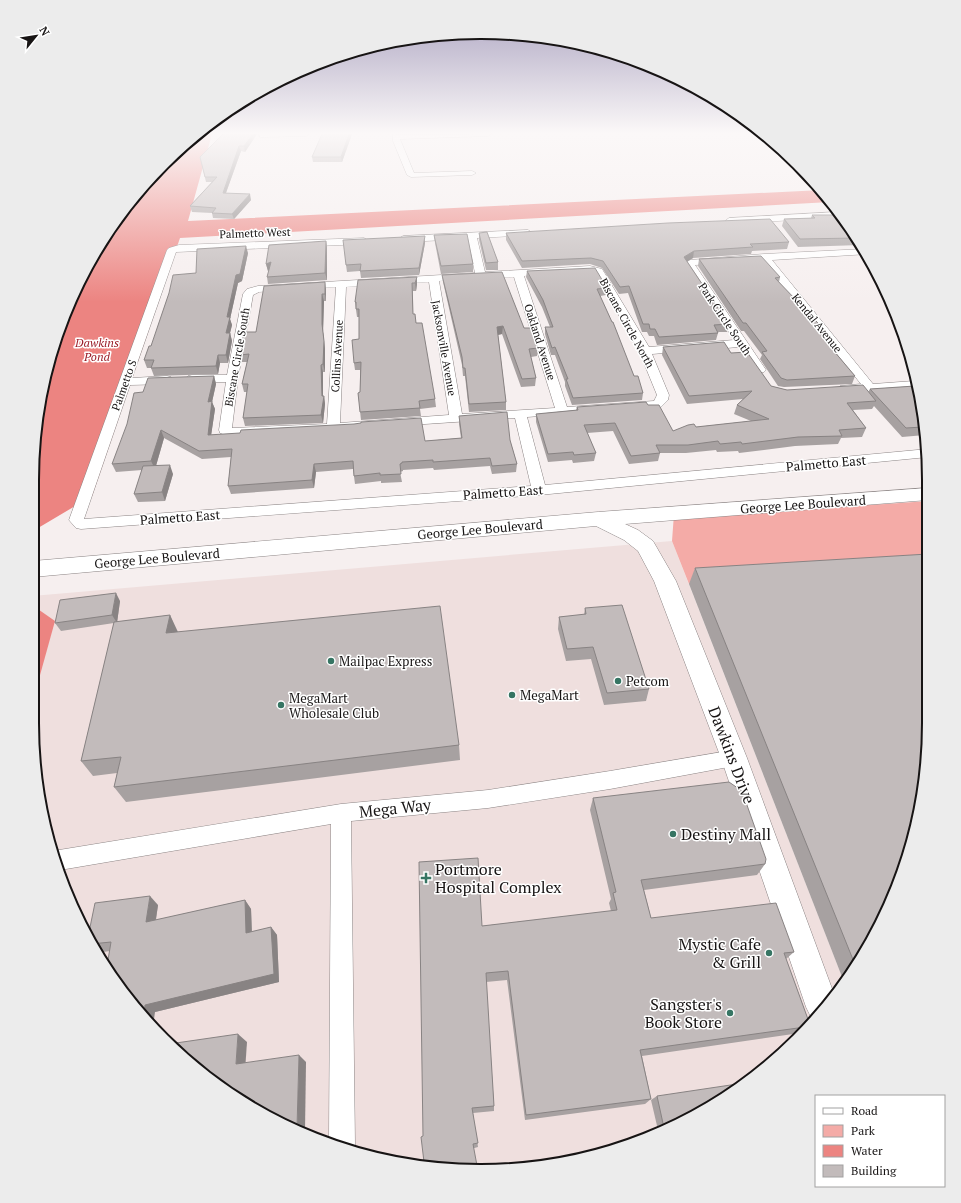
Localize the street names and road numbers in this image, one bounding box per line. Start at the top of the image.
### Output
street label: Palmetto West [219,225,291,241]
street label: Biscane Circle North [597,276,658,371]
street label: Park Circle South [695,280,755,359]
street label: Kendal Avenue [789,291,845,356]
street label: Jacksonville Avenue [429,299,459,397]
street label: Oakland Avenue [521,302,559,382]
street label: Biscane Circle South [221,306,253,408]
street label: Collins Avenue [328,319,346,393]
street label: Palmetto S [108,357,140,412]
street label: Palmetto East [785,451,867,475]
street label: Palmetto East [462,480,544,504]
street label: George Lee Boulevard [740,491,866,517]
street label: Palmetto East [139,505,221,529]
street label: George Lee Boulevard [417,515,543,543]
street label: George Lee Boulevard [94,544,220,572]
street label: Dawkins Drive [703,703,761,807]
street label: Mega Way [358,793,433,823]

